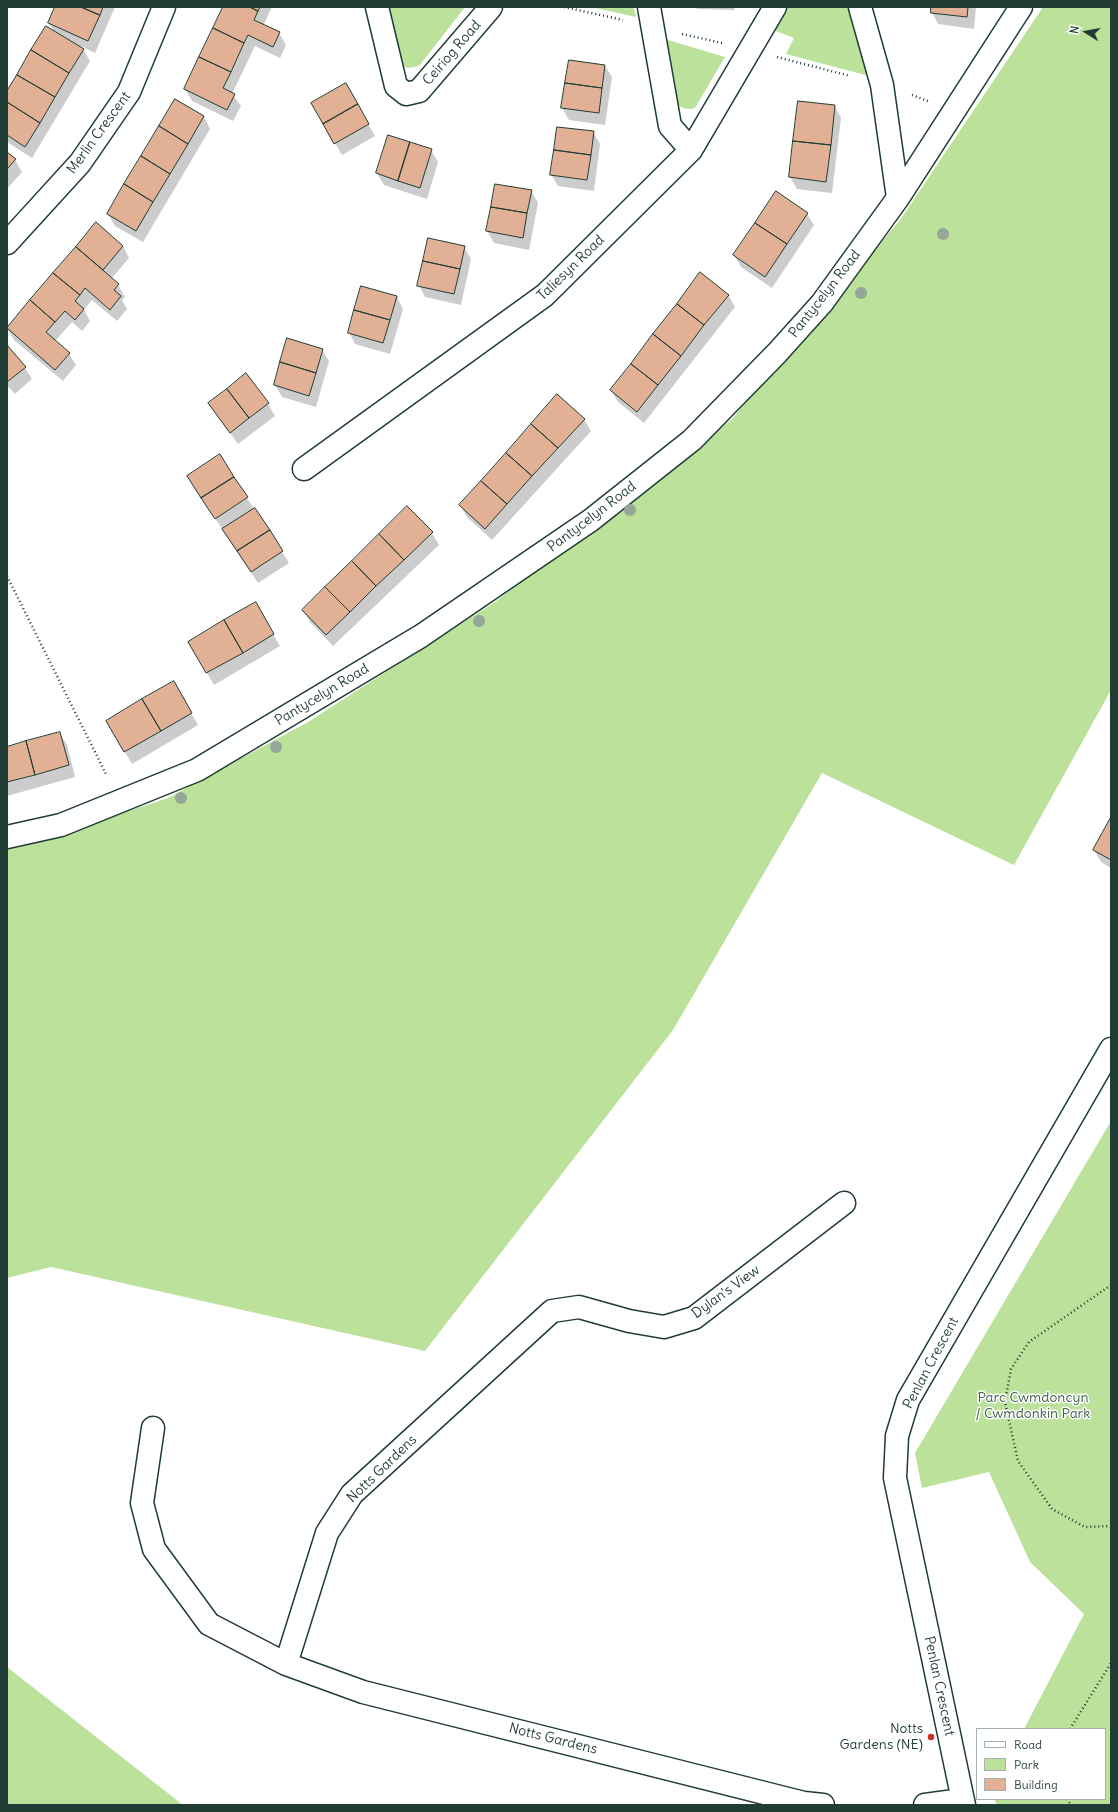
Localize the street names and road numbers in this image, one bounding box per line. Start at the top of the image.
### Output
street label: Ceiriog Road [419,17,485,89]
street label: Merlin Crescent [63,89,135,177]
street label: Taliesyn Road [534,232,608,304]
street label: Pantycelyn Road [786,247,864,341]
street label: Pantycelyn Road [544,478,640,556]
street label: Pantycelyn Road [272,660,372,730]
street label: Dylan's View [689,1262,763,1322]
street label: Penlan Crescent [900,1314,962,1412]
street label: Notts Gardens [344,1432,420,1506]
street label: Penlan Crescent [920,1635,958,1737]
street label: Notts Gardens [507,1720,599,1758]

